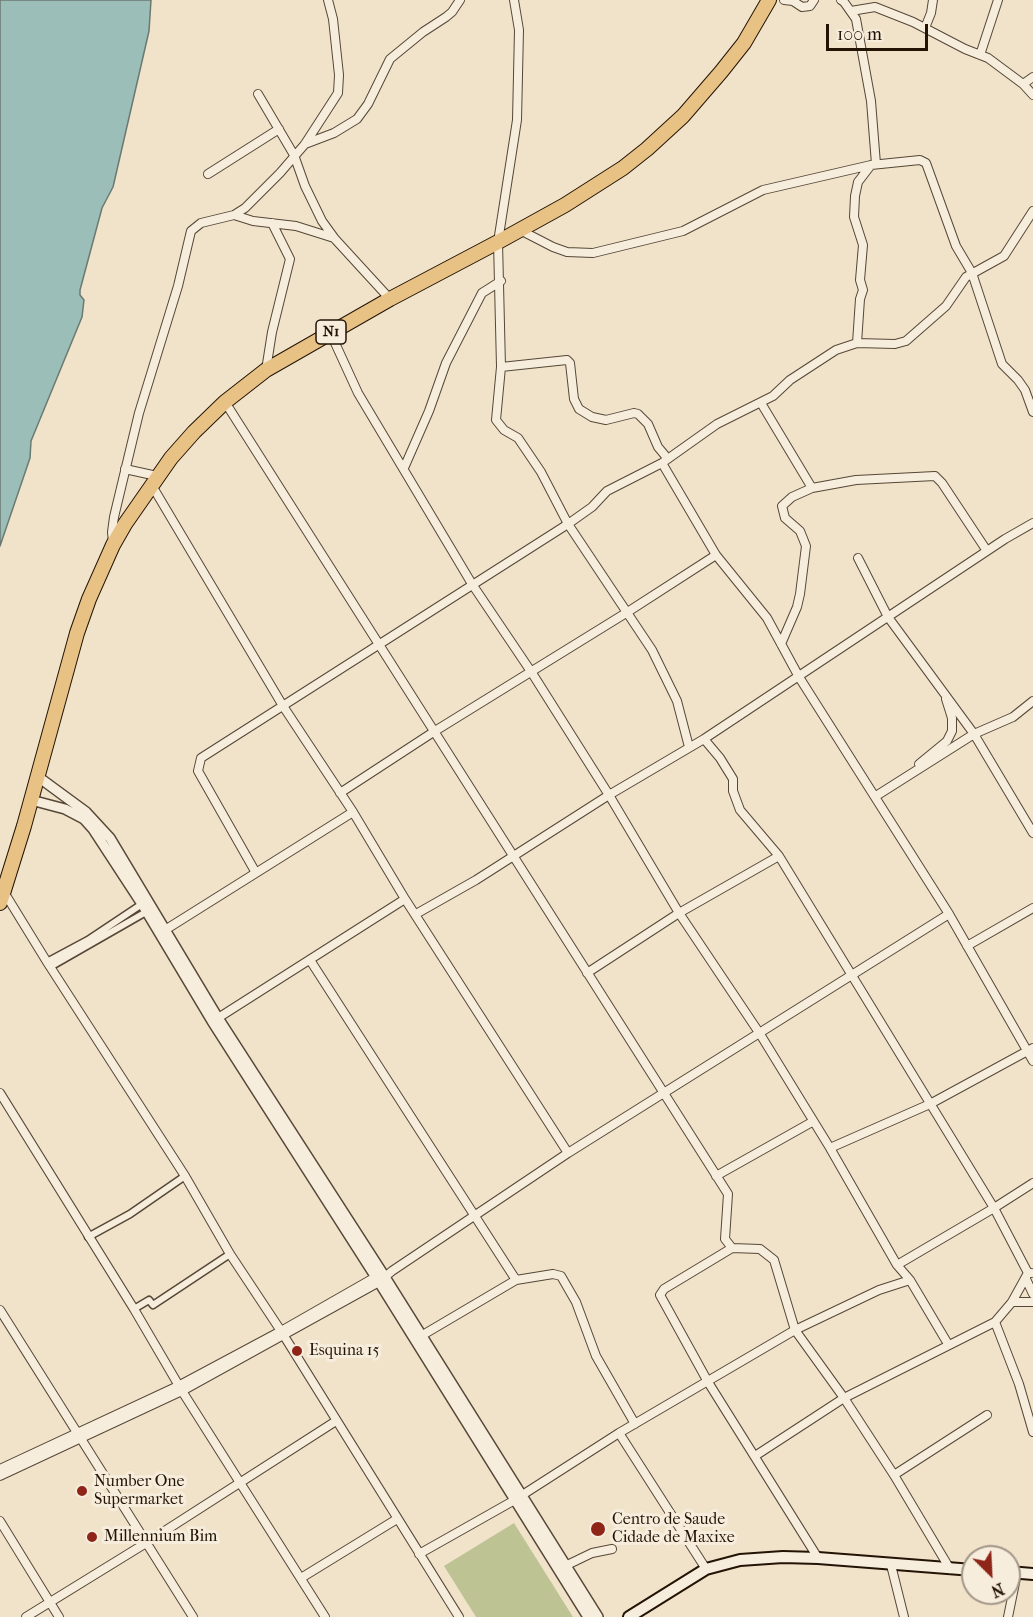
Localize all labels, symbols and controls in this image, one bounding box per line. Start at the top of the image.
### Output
scale bar [829,12,931,50]
text: 100 m [837,24,882,45]
road number: N1 [316,320,346,344]
place label: Esquina 15 [309,1341,379,1361]
marker: Esquina 15 [290,1344,304,1358]
place label: Number One Supermarket [94,1472,184,1510]
marker: Number One Supermarket [75,1484,89,1498]
place label: Centro de Saude Cidade de Maxixe [612,1510,735,1548]
marker: Centro de Saude Cidade de Maxixe [589,1520,607,1538]
place label: Millennium Bim [104,1527,217,1547]
marker: Millennium Bim [85,1530,99,1544]
north arrow [961,1545,1021,1605]
text: N [988,1579,1007,1601]

